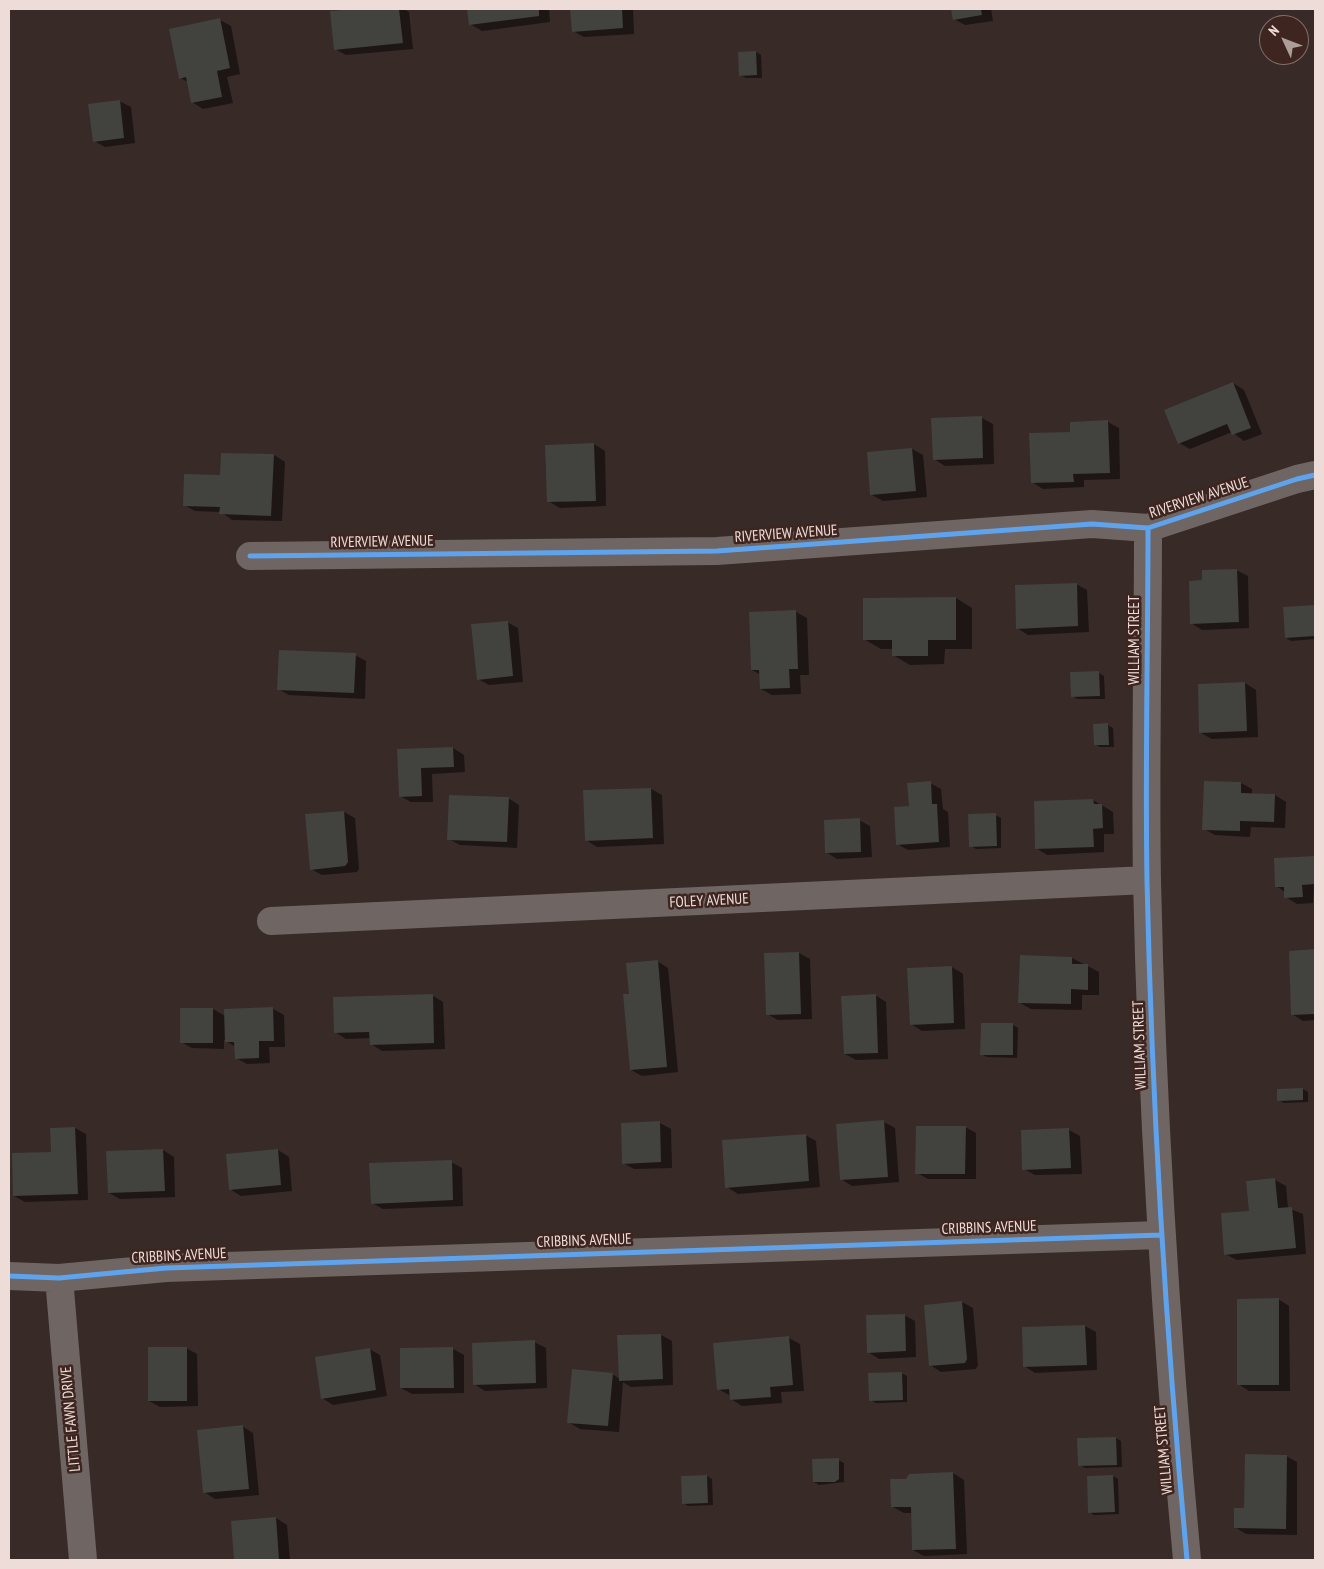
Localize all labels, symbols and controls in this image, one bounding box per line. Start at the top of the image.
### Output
north arrow [1259,15,1309,65]
text: N [1265,22,1283,39]
street label: RIVERVIEW AVENUE [1147,474,1251,522]
street label: RIVERVIEW AVENUE [734,521,838,547]
street label: RIVERVIEW AVENUE [330,532,434,552]
street label: WILLIAM STREET [1126,595,1144,685]
street label: FOLEY AVENUE [669,890,749,912]
street label: WILLIAM STREET [1129,1000,1151,1090]
street label: CRIBBINS AVENUE [941,1217,1037,1239]
street label: CRIBBINS AVENUE [536,1230,632,1252]
street label: CRIBBINS AVENUE [131,1245,227,1267]
street label: LITTLE FAWN DRIVE [57,1366,85,1472]
street label: WILLIAM STREET [1151,1405,1177,1495]

